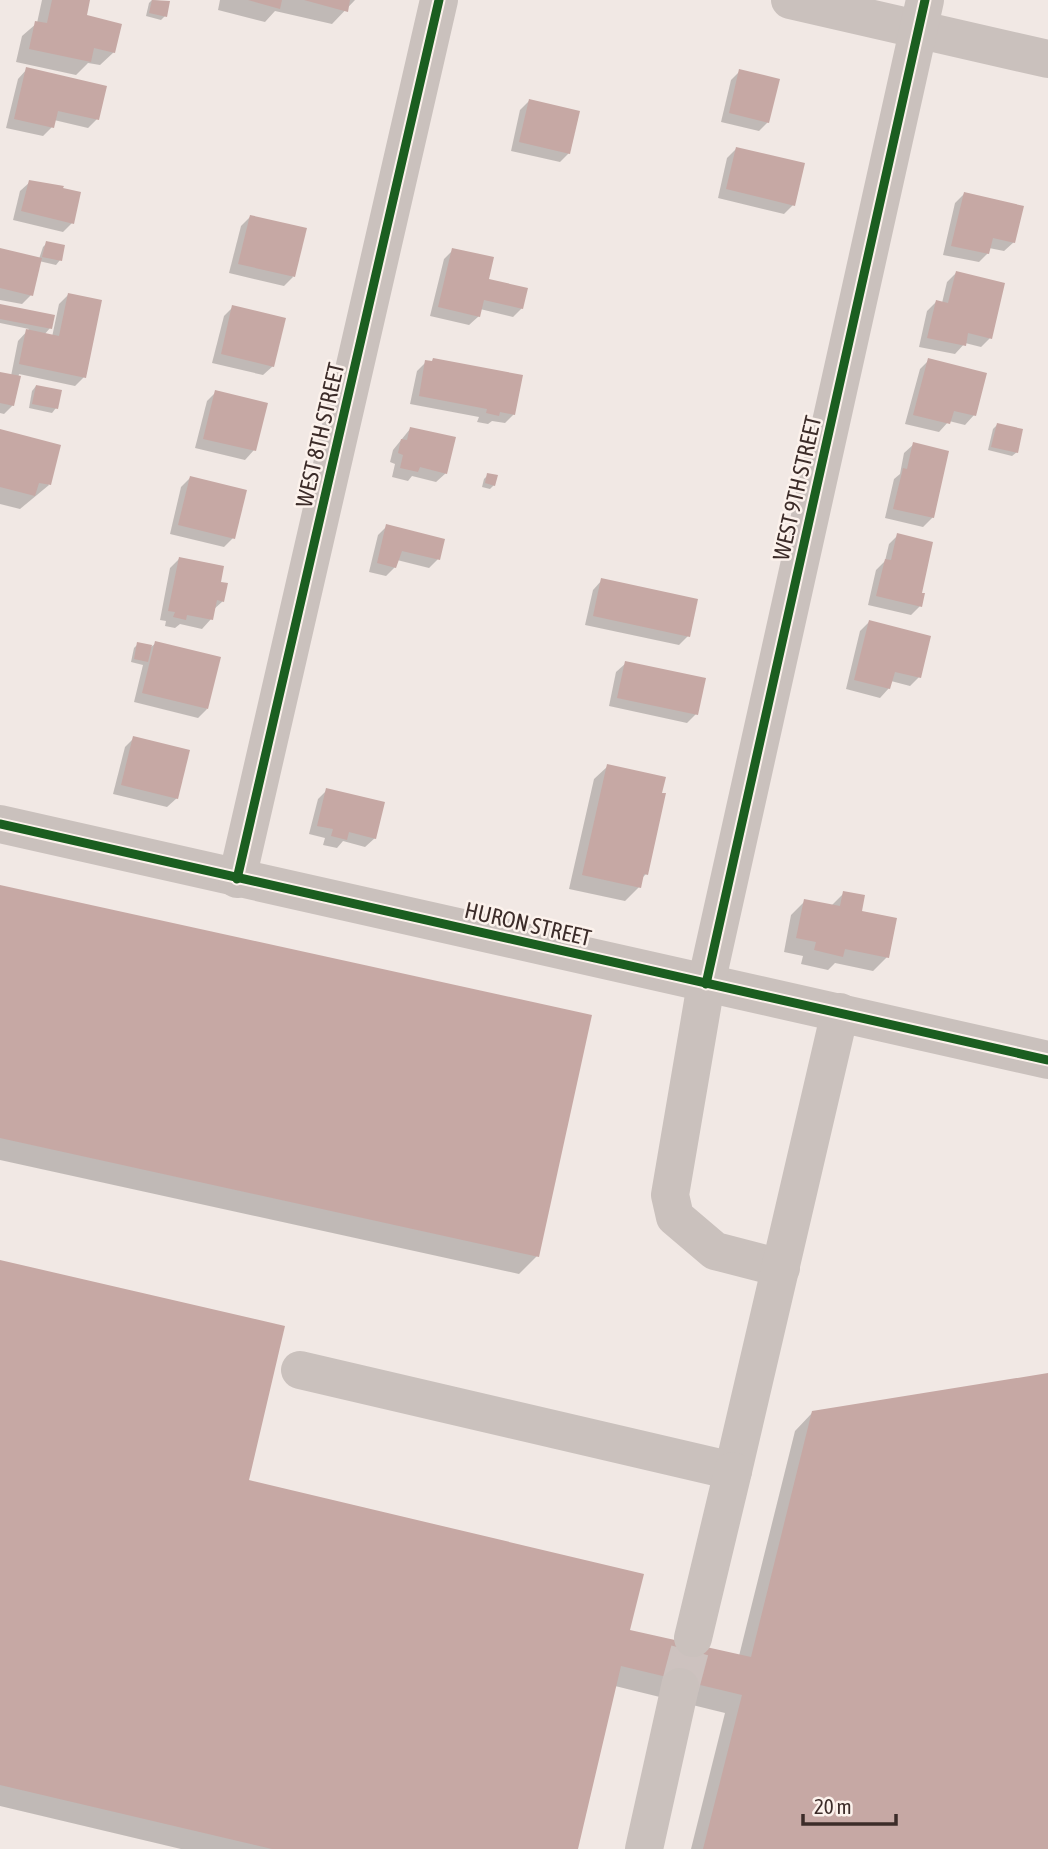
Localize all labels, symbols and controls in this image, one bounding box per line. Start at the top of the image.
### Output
street label: WEST 8TH STREET [291,360,349,510]
street label: WEST 9TH STREET [768,413,826,563]
street label: HURON STREET [462,897,594,951]
scale bar [803,1783,896,1827]
text: 20 m [814,1794,852,1818]

